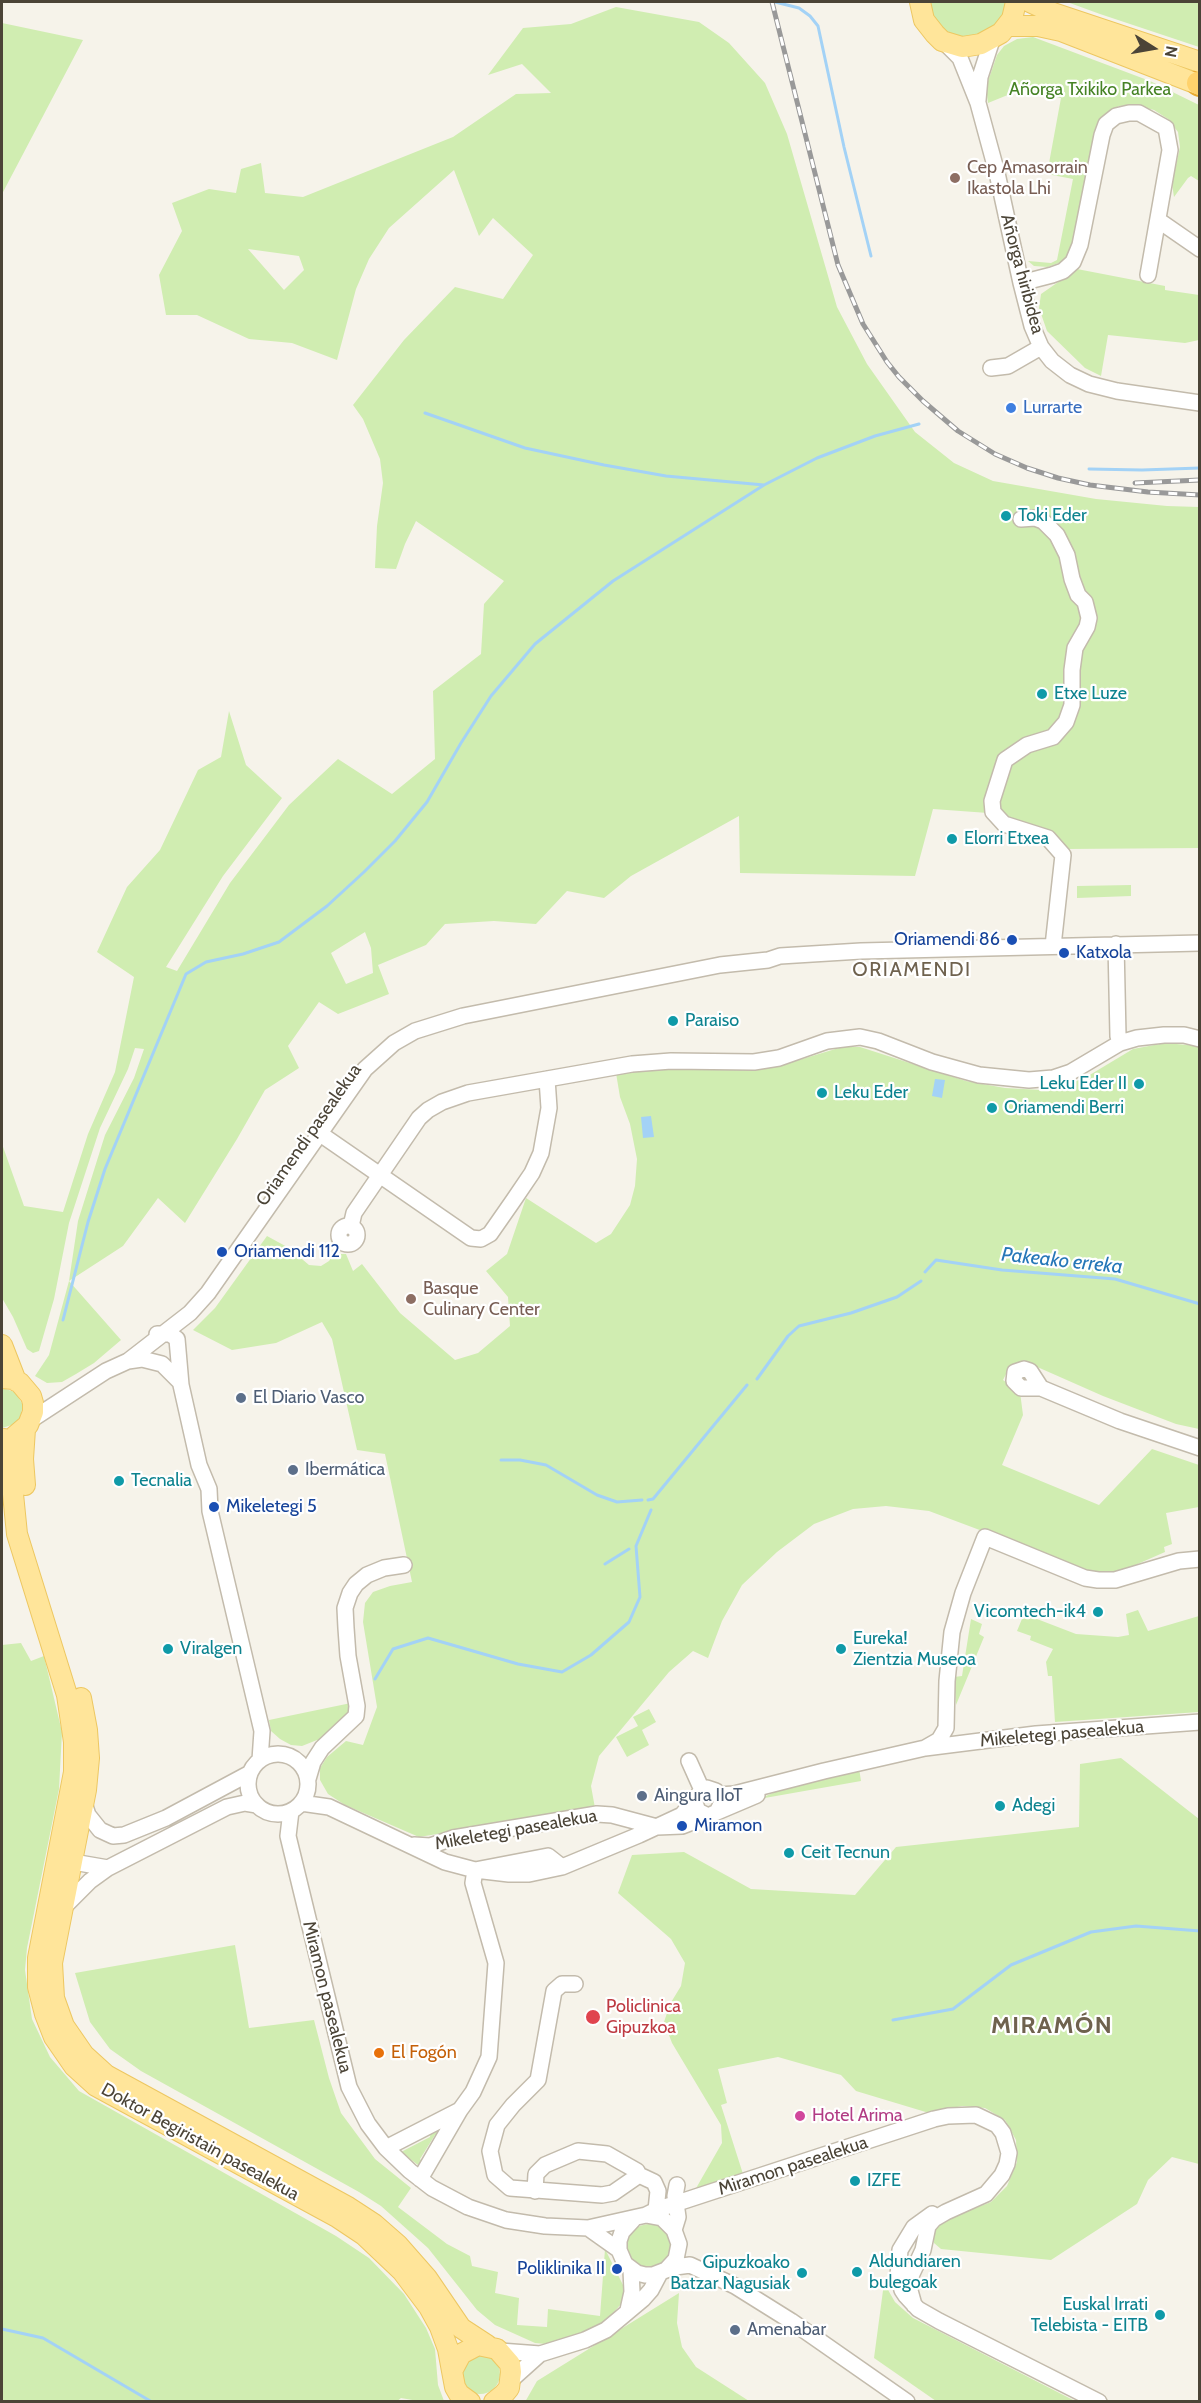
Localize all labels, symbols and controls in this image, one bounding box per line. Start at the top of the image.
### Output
north arrow [1123,18,1183,78]
text: N [1161,44,1182,59]
park label: Añorga Txikiko Parkea [1009,79,1171,101]
place label: Cep Amasorrain Ikastola Lhi [967,157,1088,200]
marker: Cep Amasorrain Ikastola Lhi [948,171,962,185]
street label: Añorga hiribidea [996,212,1048,336]
place label: Lurrarte [1023,397,1082,419]
marker: Lurrarte [1004,401,1018,415]
place label: Toki Eder [1018,505,1087,527]
marker: Toki Eder [999,509,1013,523]
place label: Etxe Luze [1054,683,1127,705]
marker: Etxe Luze [1035,687,1049,701]
place label: Elorri Etxea [964,828,1049,850]
marker: Elorri Etxea [945,832,959,846]
place label: Oriamendi 86 [894,929,1000,951]
marker: Oriamendi 86 [1005,933,1019,947]
place label: Katxola [1076,942,1132,964]
marker: Katxola [1057,946,1071,960]
district label: ORIAMENDI [852,958,972,982]
place label: Paraiso [685,1010,739,1032]
marker: Paraiso [666,1014,680,1028]
street label: Oriamendi pasealekua [252,1060,366,1210]
place label: Leku Eder II [1040,1073,1127,1095]
marker: Leku Eder II [1132,1077,1146,1091]
place label: Leku Eder [834,1082,908,1104]
marker: Leku Eder [815,1086,829,1100]
place label: Oriamendi Berri [1004,1097,1124,1119]
marker: Oriamendi Berri [985,1101,999,1115]
place label: Oriamendi 112 [234,1241,340,1263]
water label: Pakeako erreka [1000,1243,1124,1279]
marker: Oriamendi 112 [215,1245,229,1259]
place label: Basque Culinary Center [423,1278,540,1320]
marker: Basque Culinary Center [404,1292,418,1306]
place label: El Diario Vasco [253,1387,364,1409]
marker: El Diario Vasco [234,1391,248,1405]
place label: Ibermática [305,1459,385,1481]
marker: Ibermática [286,1463,300,1477]
place label: Tecnalia [131,1470,192,1492]
marker: Tecnalia [112,1474,126,1488]
place label: Mikeletegi 5 [226,1496,317,1518]
marker: Mikeletegi 5 [207,1500,221,1514]
place label: Vicomtech-ik4 [974,1601,1086,1623]
marker: Vicomtech-ik4 [1091,1605,1105,1619]
place label: Eureka! Zientzia Museoa [853,1628,976,1670]
place label: Viralgen [180,1638,242,1660]
marker: Viralgen [161,1642,175,1656]
marker: Eureka! Zientzia Museoa [834,1642,848,1656]
street label: Mikeletegi pasealekua [979,1716,1145,1752]
place label: Aingura IIoT [654,1785,743,1807]
marker: Aingura IIoT [635,1789,649,1803]
place label: Adegi [1012,1795,1055,1817]
marker: Adegi [993,1799,1007,1813]
street label: Mikeletegi pasealekua [433,1805,599,1855]
place label: Miramon [694,1815,762,1837]
marker: Miramon [675,1819,689,1833]
place label: Ceit Tecnun [801,1842,890,1864]
marker: Ceit Tecnun [782,1846,796,1860]
street label: Miramon pasealekua [298,1919,356,2075]
place label: Policlinica Gipuzkoa [606,1996,681,2038]
marker: Policlinica Gipuzkoa [584,2008,602,2026]
district label: MIRAMÓN [991,2012,1113,2040]
place label: El Fogón [391,2042,457,2064]
marker: El Fogón [372,2046,386,2060]
street label: Doktor Begiristain pasealekua [97,2079,303,2205]
place label: Hotel Arima [812,2105,903,2127]
marker: Hotel Arima [793,2109,807,2123]
street label: Miramon pasealekua [716,2132,870,2200]
place label: IZFE [867,2170,901,2192]
marker: IZFE [848,2174,862,2188]
place label: Aldundiaren bulegoak [869,2251,961,2294]
place label: Gipuzkoako Batzar Nagusiak [670,2252,790,2294]
place label: Poliklinika II [517,2258,605,2280]
marker: Poliklinika II [610,2262,624,2276]
marker: Aldundiaren bulegoak [850,2265,864,2279]
marker: Gipuzkoako Batzar Nagusiak [795,2266,809,2280]
place label: Euskal Irrati Telebista - EITB [1031,2294,1148,2336]
marker: Euskal Irrati Telebista - EITB [1153,2308,1167,2322]
place label: Amenabar [747,2319,826,2341]
marker: Amenabar [728,2323,742,2337]

